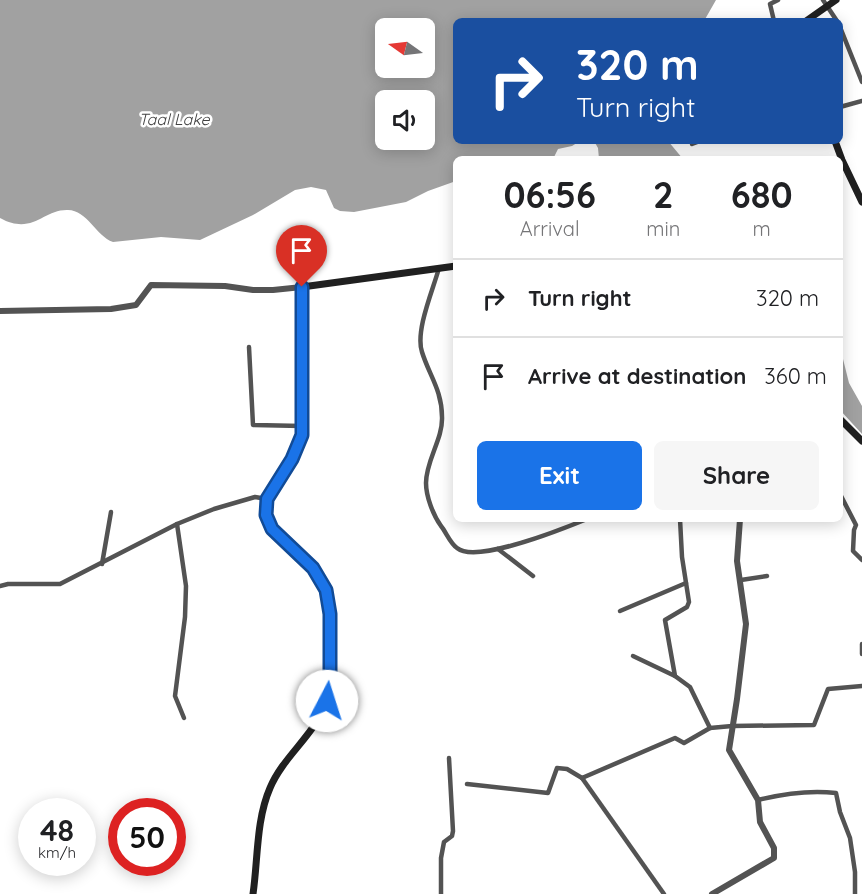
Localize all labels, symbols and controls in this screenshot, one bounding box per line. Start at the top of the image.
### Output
north arrow [375,18,435,78]
map controls [375,18,435,150]
text: 320 m [576,38,699,91]
icon: right [477,42,555,120]
button: sound [375,90,435,150]
text: Turn right [576,90,695,124]
water label: Taal Lake [138,109,211,129]
text: 06:56 [503,172,596,217]
text: 2 [653,172,674,217]
text: 680 [731,172,793,217]
text: Arrival [520,216,580,241]
text: min [646,216,680,241]
text: m [753,216,771,241]
pin [276,225,327,287]
icon: arrive [285,234,318,267]
icon: right [477,282,510,315]
text: Turn right [528,284,632,312]
text: 320 m [756,284,819,312]
icon: arrive [477,360,510,393]
text: Arrive at destination [528,362,746,390]
text: 360 m [764,362,827,390]
button: Exit [477,441,642,510]
button: Share [654,441,819,510]
position arrow [295,669,359,733]
speed limit sign: 50 [108,798,186,876]
text: 48 [40,811,74,849]
text: km/h [38,843,76,862]

